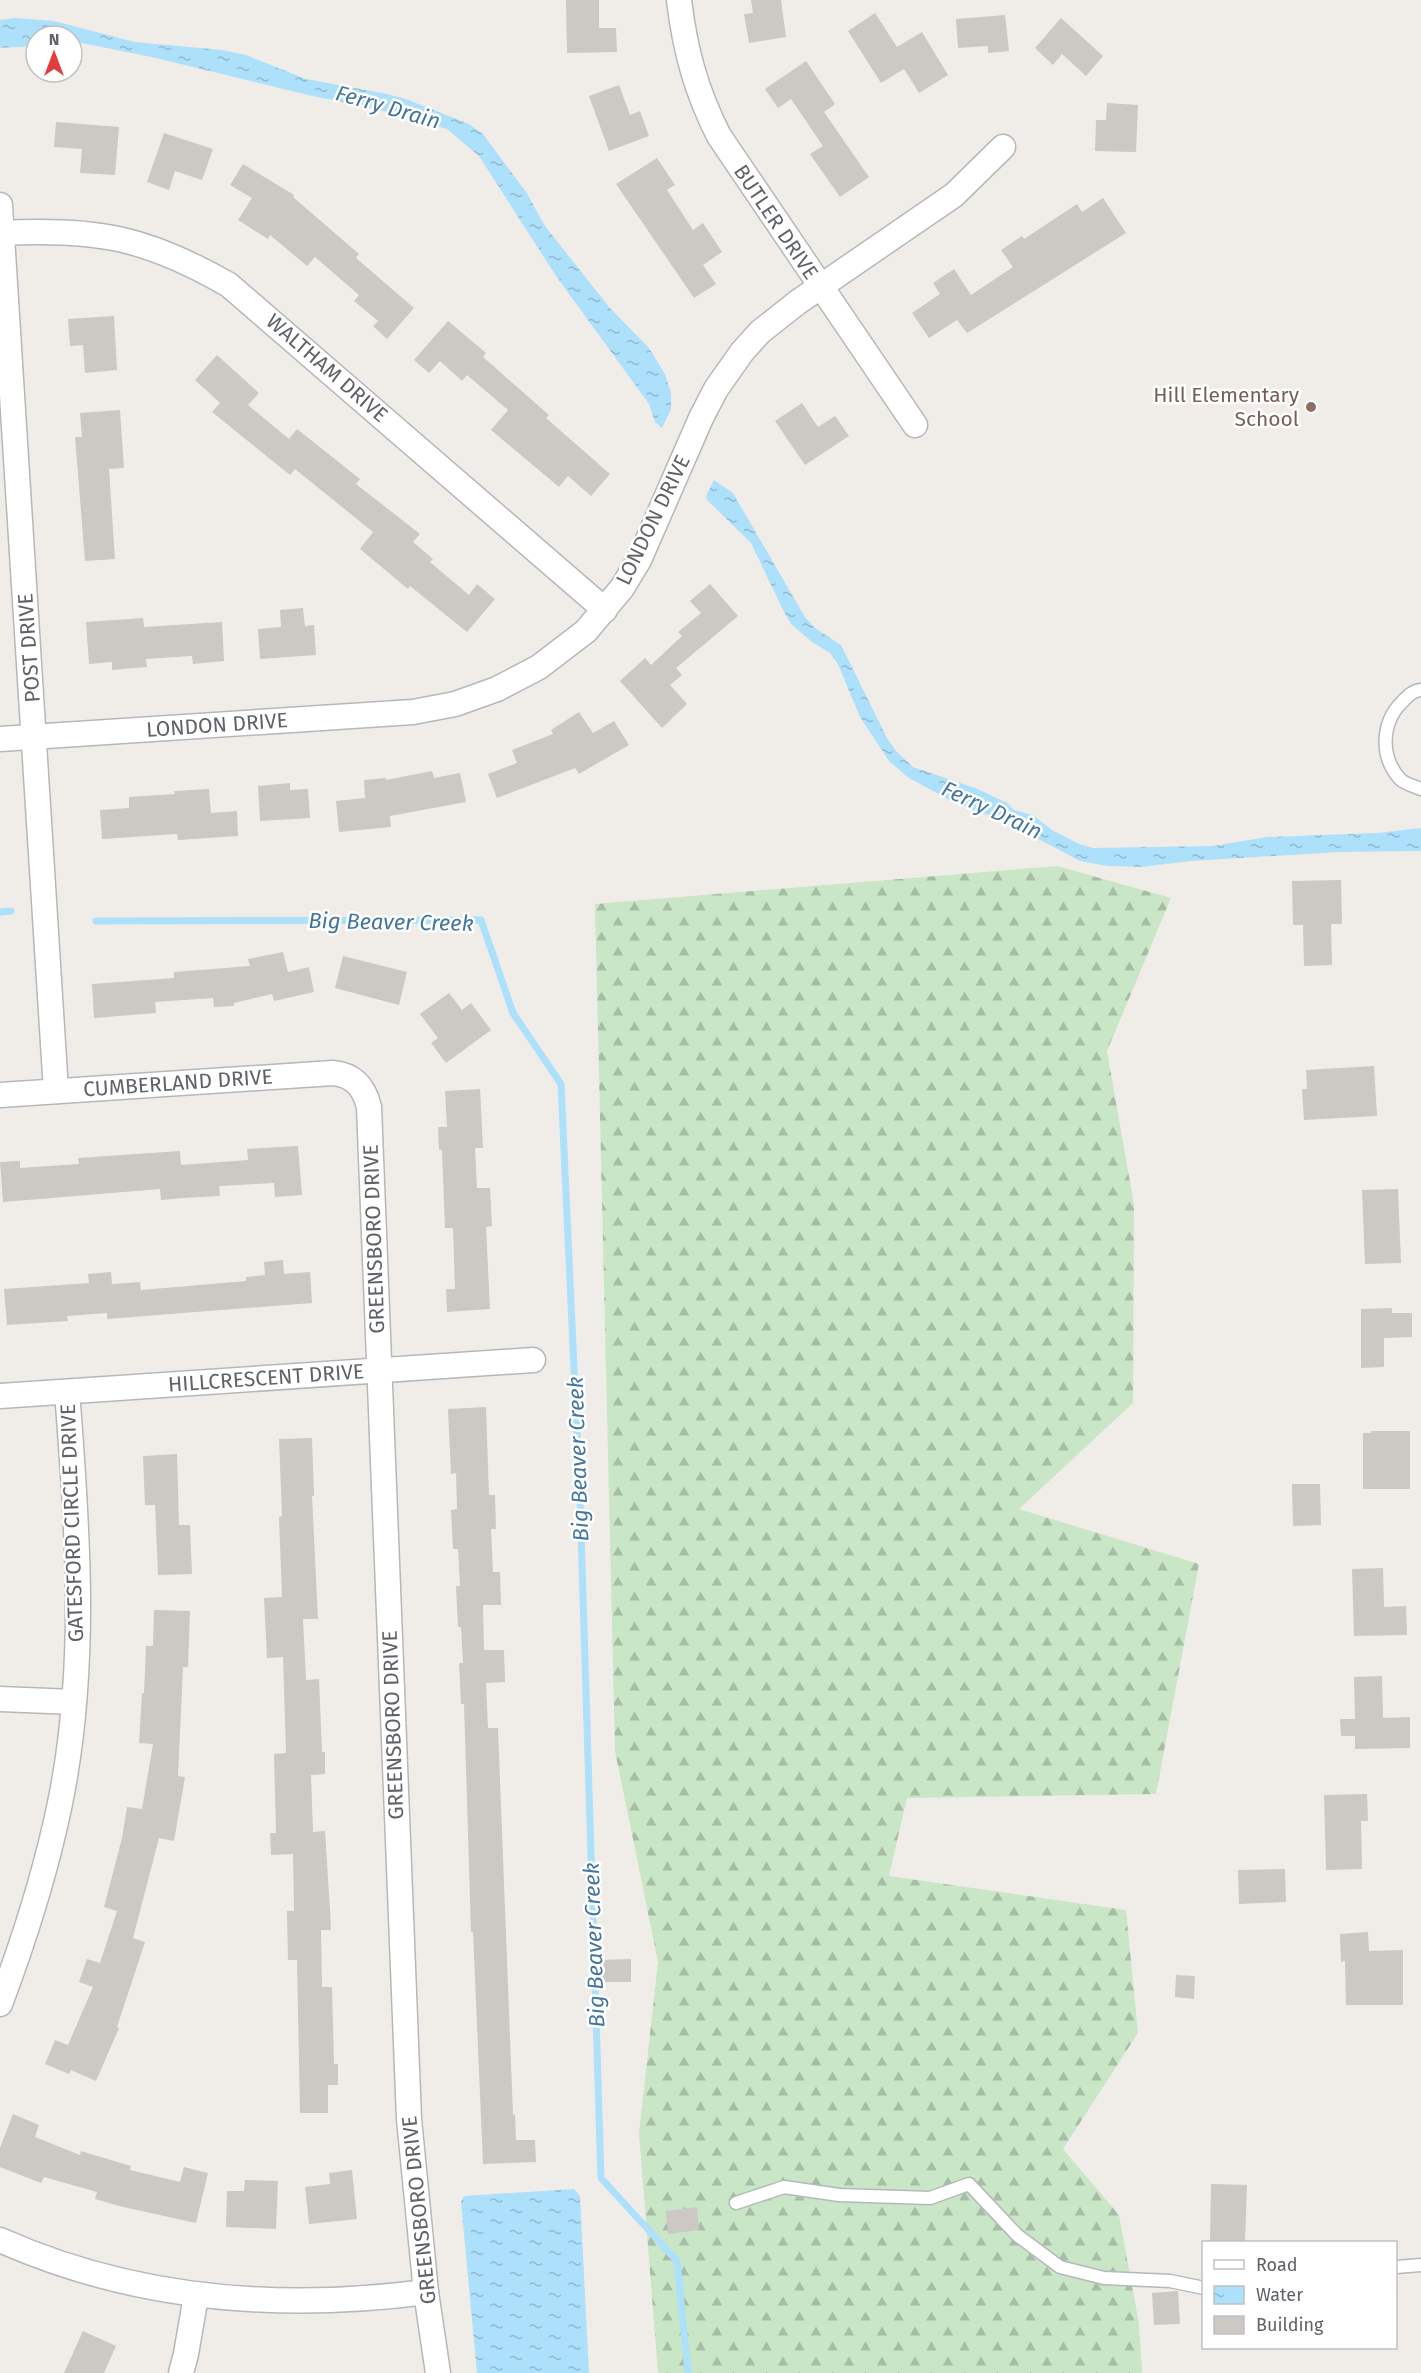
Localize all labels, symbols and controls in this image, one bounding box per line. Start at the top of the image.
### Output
north arrow [24,24,84,84]
text: N [49,30,59,49]
water label: Ferry Drain [333,79,443,135]
street label: BUTLER DRIVE [728,160,824,284]
street label: WALTHAM DRIVE [261,308,393,428]
place label: Hill Elementary School [1153,382,1300,432]
marker: Hill Elementary School [1304,400,1318,414]
street label: LONDON DRIVE [610,451,696,589]
street label: POST DRIVE [12,592,46,704]
street label: LONDON DRIVE [145,707,289,743]
water label: Ferry Drain [938,775,1046,845]
water label: Big Beaver Creek [308,907,474,937]
street label: CUMBERLAND DRIVE [82,1063,274,1103]
street label: GREENSBORO DRIVE [358,1144,390,1334]
street label: HILLCRESCENT DRIVE [167,1358,365,1398]
water label: Big Beaver Creek [562,1376,594,1542]
street label: GATESFORD CIRCLE DRIVE [55,1403,89,1643]
street label: GREENSBORO DRIVE [377,1630,409,1820]
water label: Big Beaver Creek [578,1862,610,2028]
street label: GREENSBORO DRIVE [396,2114,442,2306]
legend [1202,2241,1397,2349]
text: Road [1256,2254,1298,2276]
text: Water [1256,2284,1303,2306]
text: Building [1256,2314,1324,2336]

